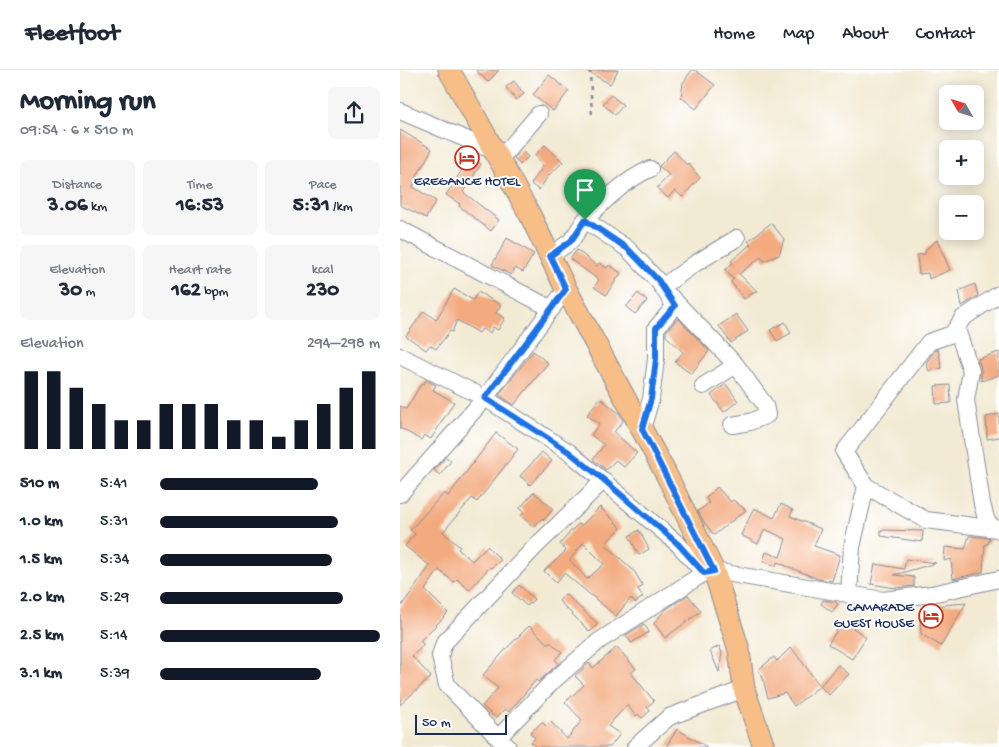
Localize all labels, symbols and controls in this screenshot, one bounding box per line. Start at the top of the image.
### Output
text: Fleetfoot [25,20,119,49]
text: Home [713,24,755,45]
text: Map [783,24,814,45]
text: About [842,24,888,45]
text: Contact [916,24,974,45]
north arrow [939,85,984,130]
map controls [939,85,984,240]
text: Morning run [20,86,155,119]
button: share [328,87,380,139]
text: 09:54 · 6 × 510 m [20,122,133,141]
button: + [939,140,984,185]
hotel icon: EREGANCE HOTEL [454,145,480,171]
pin [564,169,606,220]
place label: EREGANCE HOTEL [414,174,521,191]
icon: arrive [571,176,599,204]
text: Distance [53,177,102,194]
text: Time [187,177,213,194]
text: Pace [309,177,336,194]
text: 3.06 [48,194,88,219]
text: 16:53 [176,194,224,219]
text: 5:31 [293,194,330,219]
button: − [939,195,984,240]
text: km [88,199,107,216]
text: /km [330,199,353,216]
text: Elevation [50,262,105,279]
text: Heart rate [169,262,231,279]
text: kcal [312,262,334,279]
text: 30 [59,279,82,304]
text: 162 [172,279,201,304]
text: 230 [306,279,339,304]
text: m [82,284,95,301]
text: bpm [201,284,228,301]
text: Elevation [20,335,84,354]
text: 294–298 m [307,335,380,354]
text: 510 m [20,475,59,494]
text: 5:41 [100,475,127,494]
text: 1.0 km [20,513,63,532]
text: 5:31 [100,513,128,532]
text: 1.5 km [20,551,62,570]
text: 5:34 [100,551,129,570]
text: 2.0 km [20,589,64,608]
text: 5:29 [100,589,129,608]
place label: CAMARADE GUEST HOUSE [833,600,915,633]
hotel icon: CAMARADE GUEST HOUSE [918,603,944,629]
text: 2.5 km [20,627,64,646]
text: 5:14 [100,627,127,646]
text: 3.1 km [20,665,62,684]
text: 5:39 [100,665,130,684]
scale bar [415,712,508,735]
text: 50 m [422,715,451,732]

